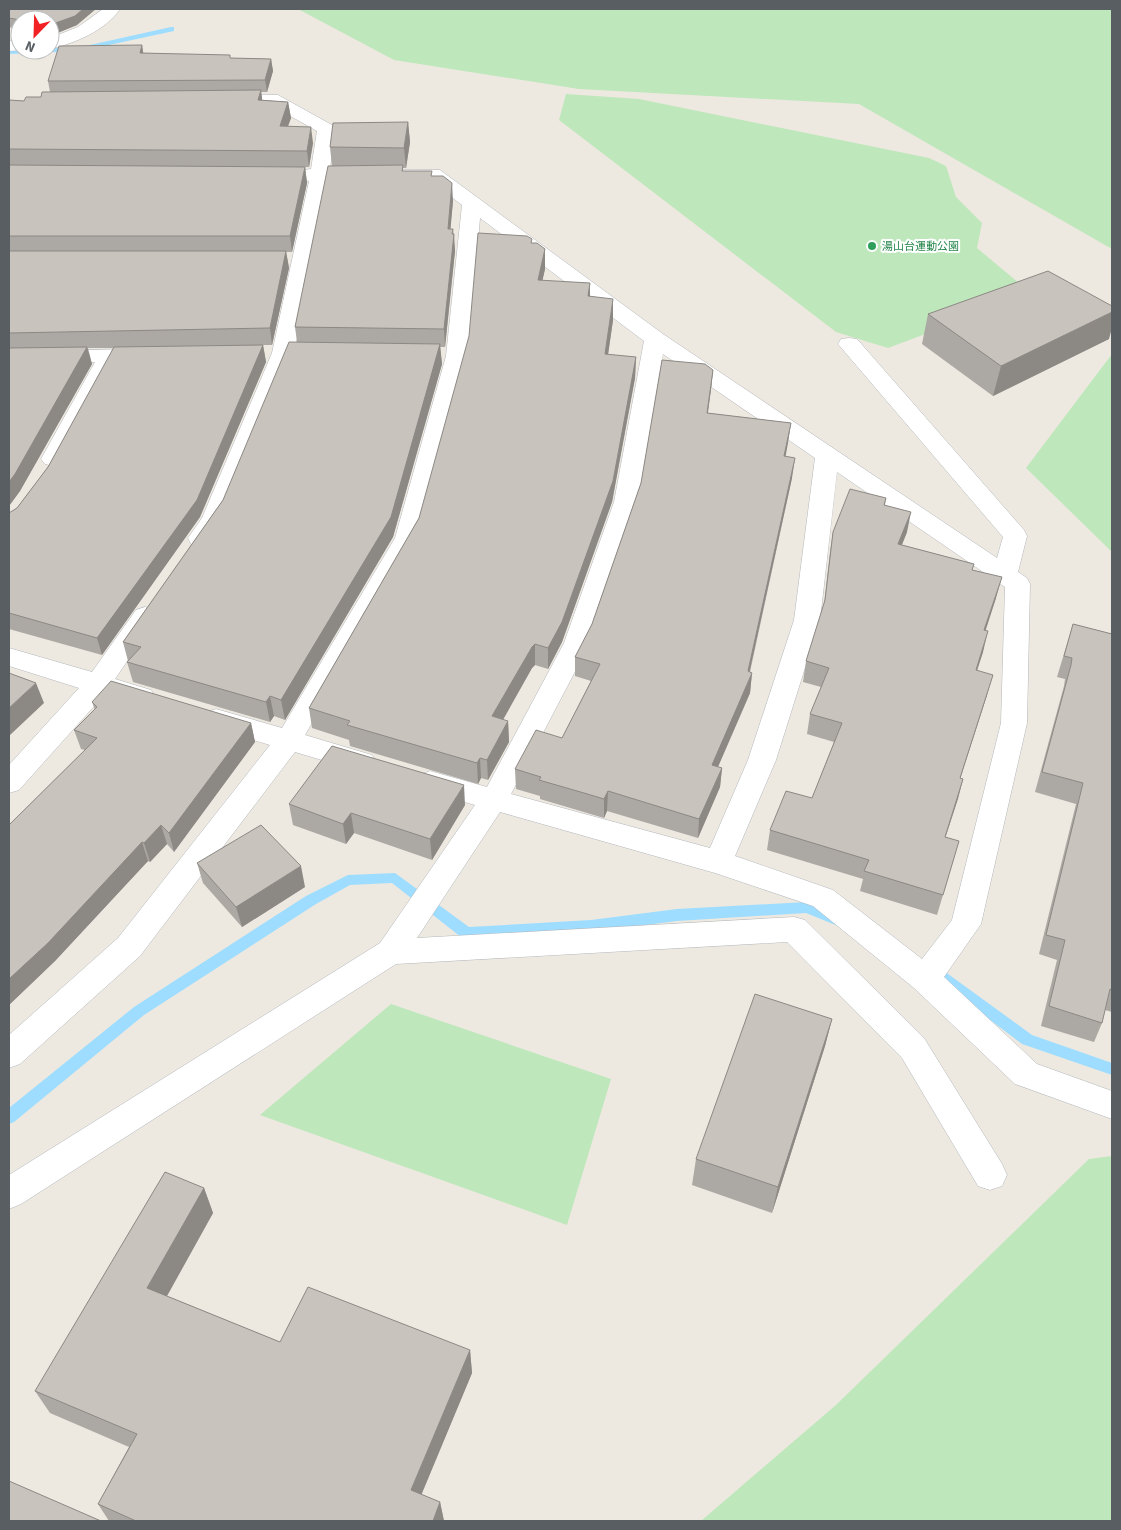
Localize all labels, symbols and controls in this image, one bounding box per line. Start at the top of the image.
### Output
north arrow [10,10,60,60]
text: N [22,35,39,57]
place label: 湯山台運動公園 [882,239,959,254]
marker: 湯山台運動公園 [866,240,878,252]

